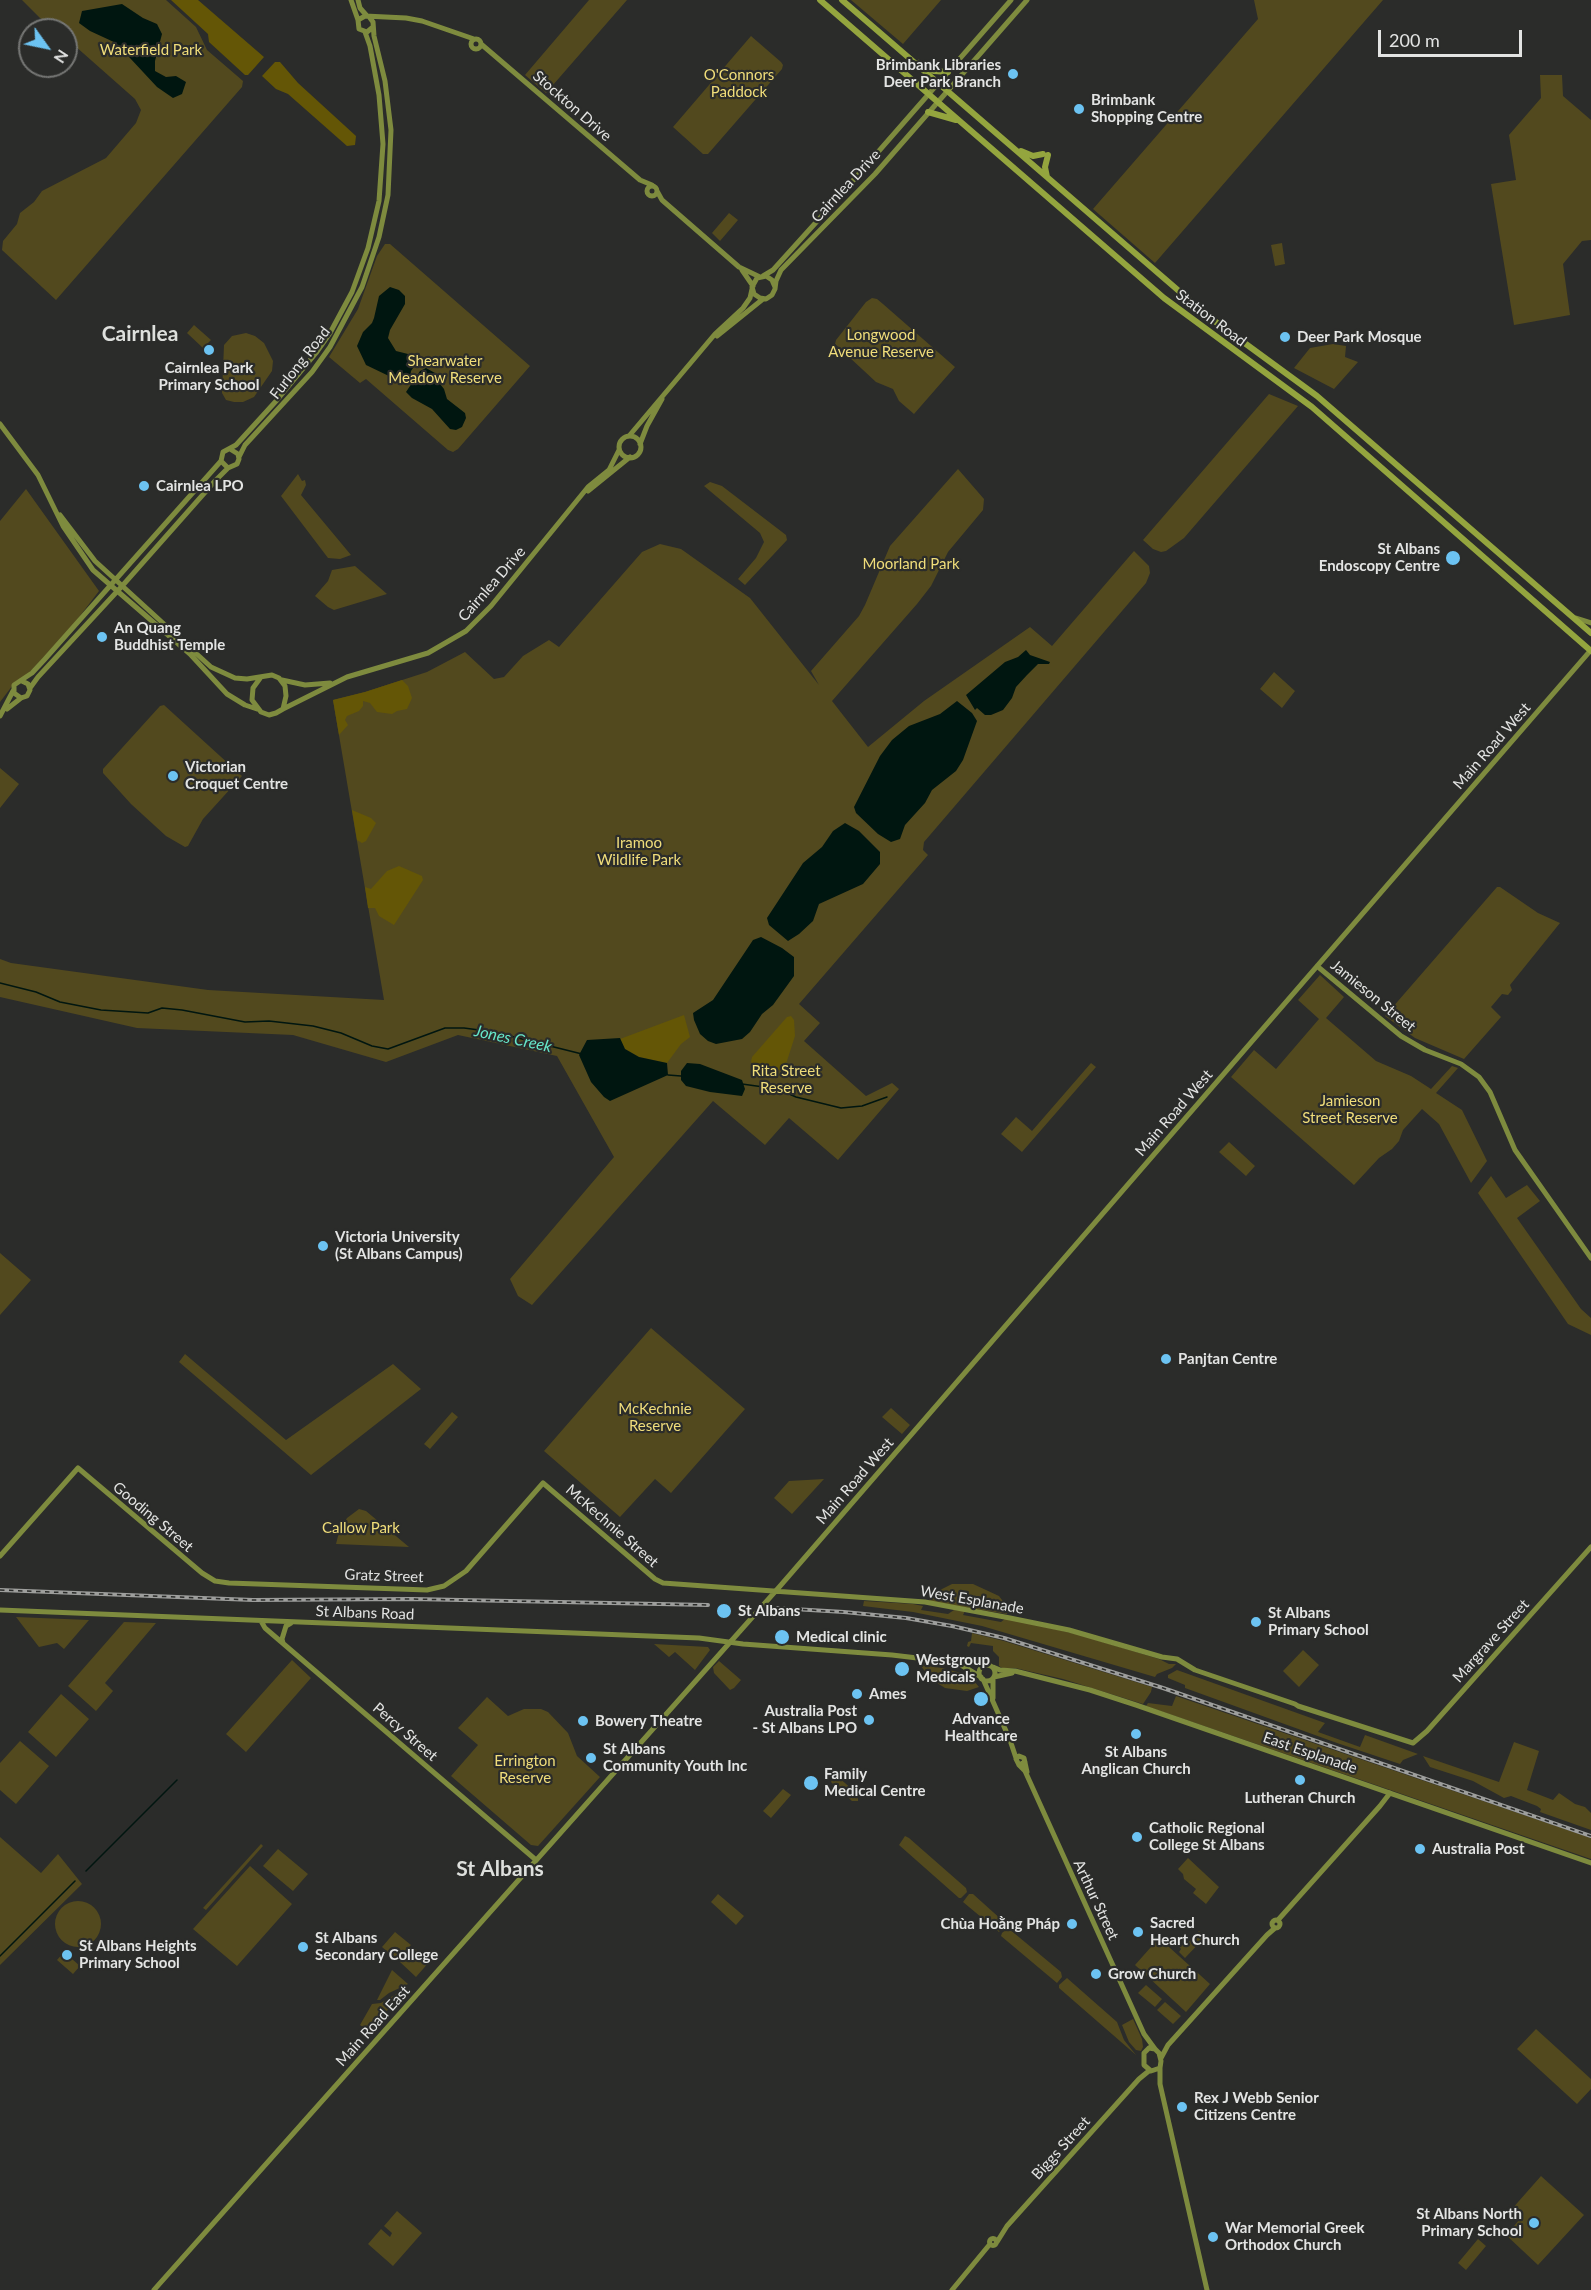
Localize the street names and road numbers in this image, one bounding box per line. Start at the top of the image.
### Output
street label: Stockton Drive [529,67,615,145]
street label: Cairnlea Drive [808,146,884,226]
street label: Station Road [1172,286,1250,350]
street label: Furlong Road [266,323,334,403]
street label: Cairnlea Drive [455,543,529,625]
street label: Main Road West [1450,699,1534,793]
street label: Jamieson Street [1327,956,1419,1036]
street label: Main Road West [1132,1066,1216,1160]
street label: Main Road West [813,1434,897,1528]
street label: Gooding Street [109,1478,197,1556]
street label: McKechnie Street [562,1481,662,1571]
street label: Gratz Street [344,1566,424,1586]
street label: West Esplanade [919,1582,1025,1618]
street label: Margrave Street [1449,1596,1533,1686]
street label: St Albans Road [315,1602,415,1624]
street label: Percy Street [369,1699,441,1765]
street label: East Esplanade [1261,1728,1359,1778]
street label: Arthur Street [1070,1857,1122,1943]
street label: Main Road East [332,1982,414,2070]
street label: Biggs Street [1028,2113,1094,2183]

